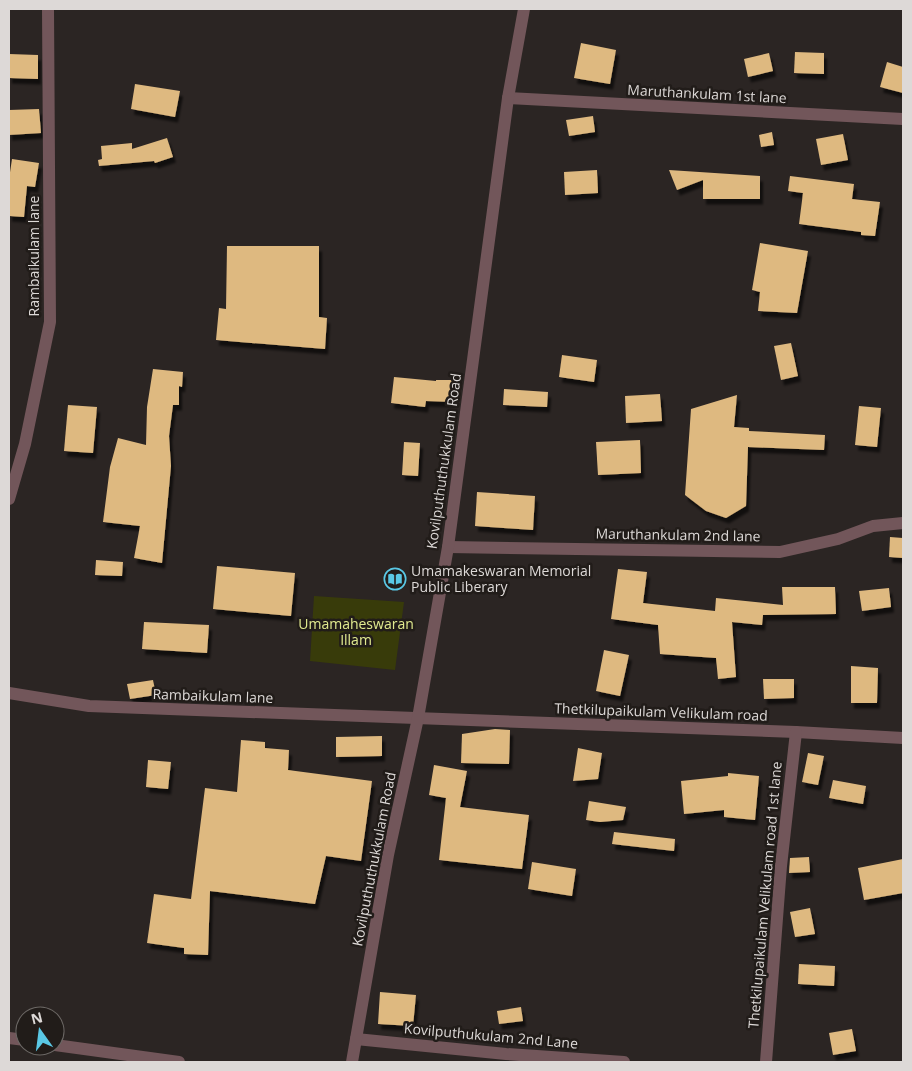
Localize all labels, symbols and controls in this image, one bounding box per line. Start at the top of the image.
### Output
street label: Maruthankulam 1st lane [627,80,787,107]
street label: Rambaikulam lane [24,195,43,316]
street label: Kovilputhuthukkulam Road [422,372,465,550]
street label: Maruthankulam 2nd lane [595,524,761,545]
place label: Umamakeswaran Memorial Public Liberary [411,561,591,596]
library icon: Umamakeswaran Memorial Public Liberary [383,567,407,591]
park label: Umamaheswaran Illam [298,614,414,649]
street label: Rambaikulam lane [152,684,274,707]
street label: Thetkilupaikulam Velikulam road [554,698,768,725]
street label: Thetkilupaikulam Velikulam road 1st lane [743,760,786,1029]
street label: Kovilputhuthukkulam Road [347,770,400,948]
north arrow [15,1006,65,1056]
text: N [29,1007,45,1028]
street label: Kovilputhukulam 2nd Lane [403,1018,579,1053]

